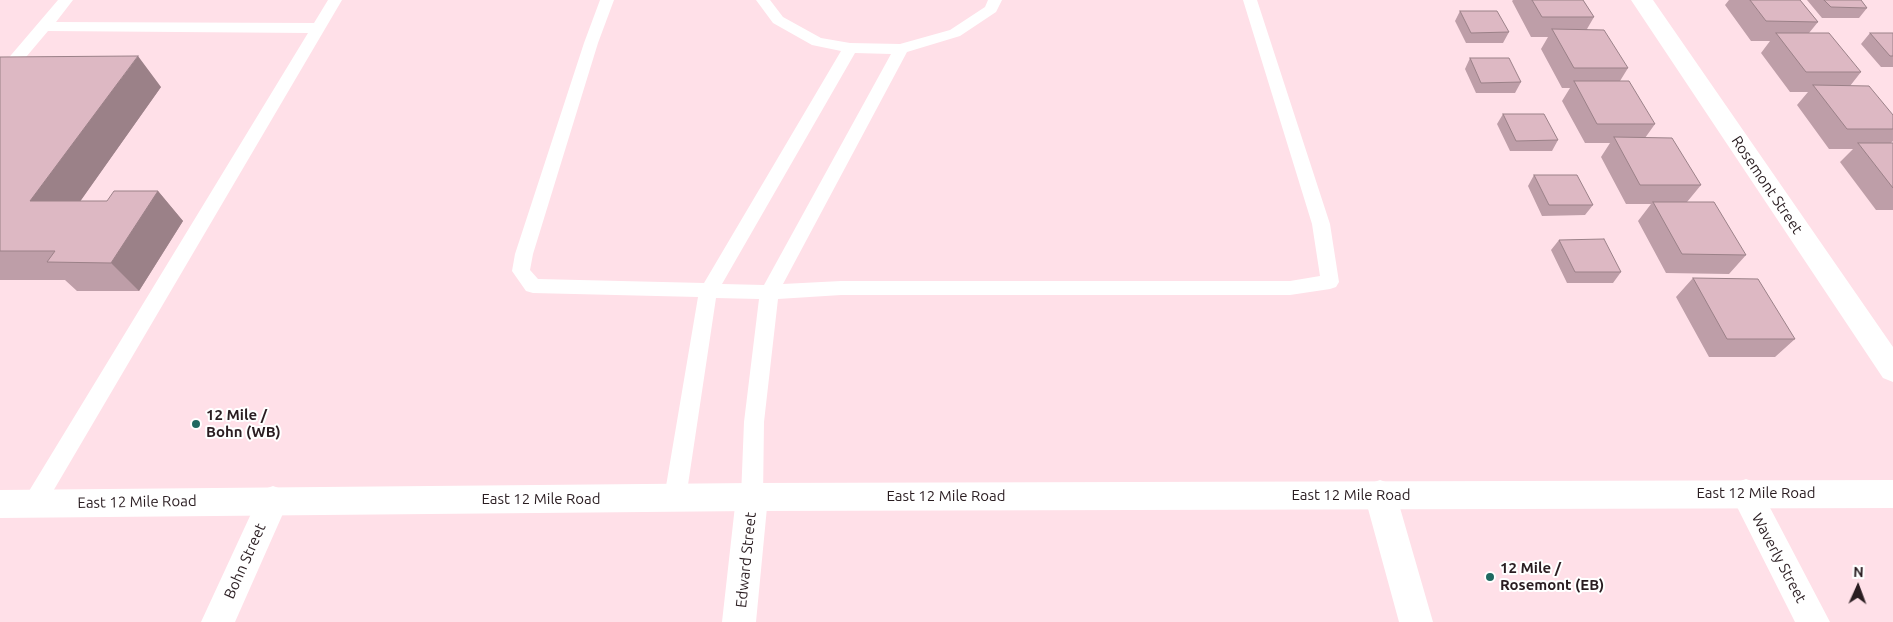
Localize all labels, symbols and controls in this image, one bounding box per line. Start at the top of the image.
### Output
street label: Rosemont Street [1728,133,1806,237]
place label: 12 Mile / Bohn (WB) [206,406,281,441]
marker: 12 Mile / Bohn (WB) [190,418,202,430]
street label: East 12 Mile Road [1696,484,1816,502]
street label: East 12 Mile Road [1291,486,1411,504]
street label: East 12 Mile Road [886,487,1006,505]
street label: East 12 Mile Road [481,490,601,508]
street label: East 12 Mile Road [77,492,197,512]
street label: Waverly Street [1748,510,1810,606]
street label: Edward Street [732,511,760,609]
street label: Bohn Street [220,520,270,602]
place label: 12 Mile / Rosemont (EB) [1500,559,1604,594]
north arrow [1833,562,1883,612]
text: N [1853,564,1864,580]
marker: 12 Mile / Rosemont (EB) [1484,571,1496,583]

